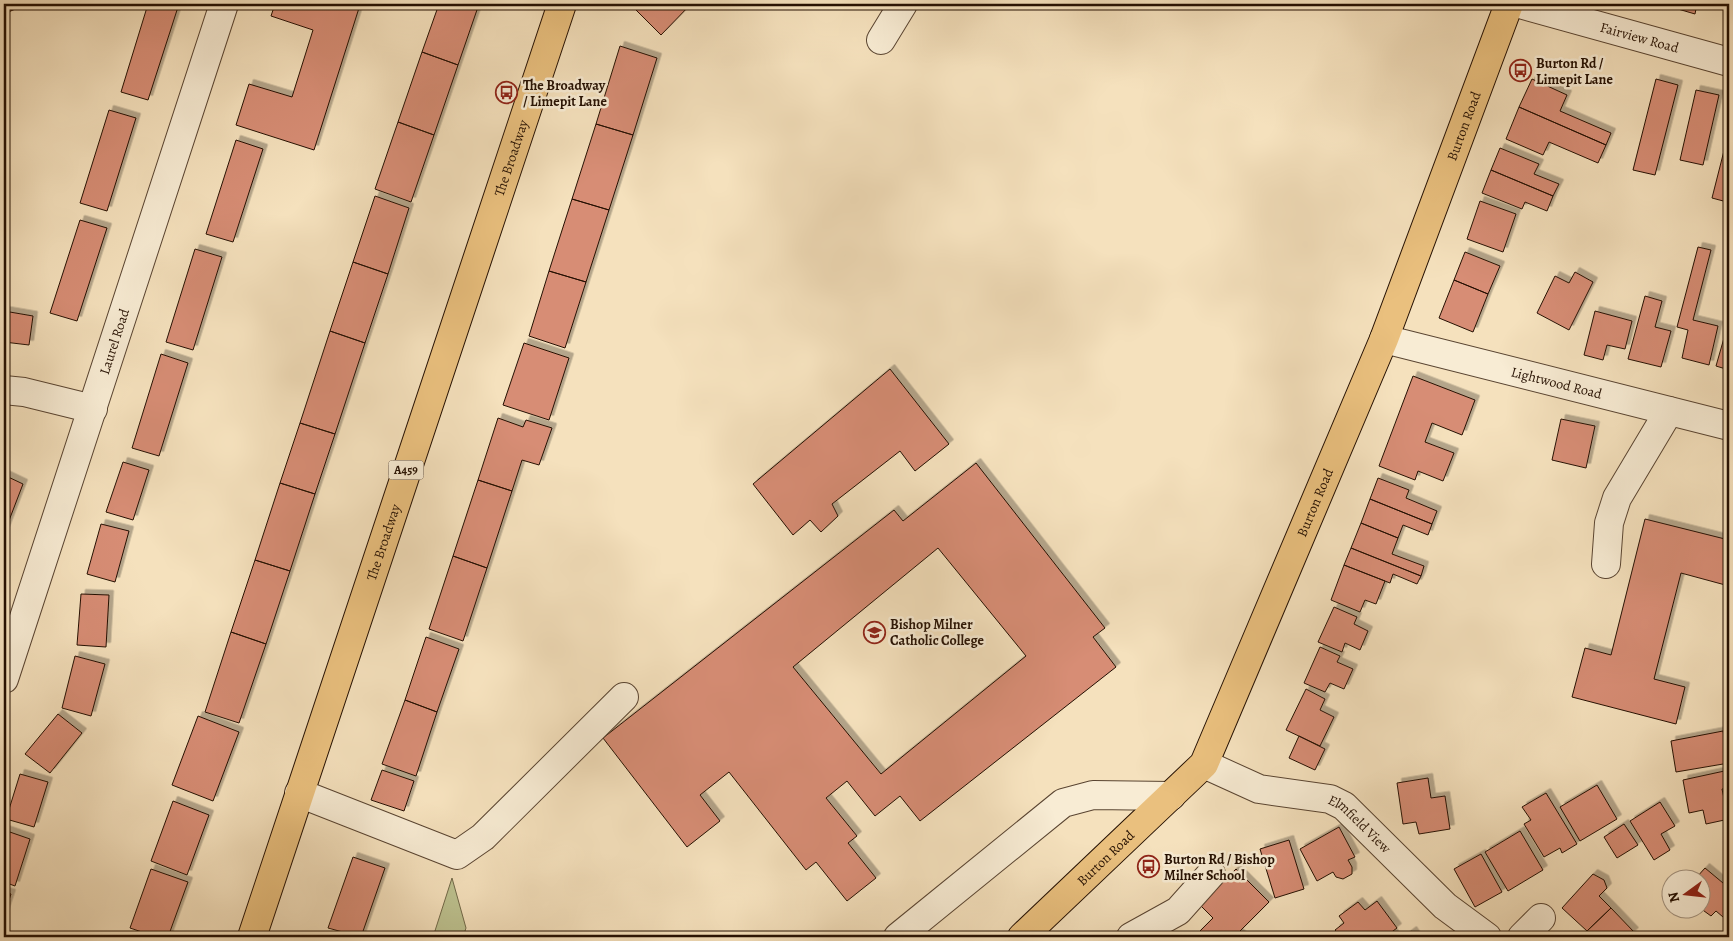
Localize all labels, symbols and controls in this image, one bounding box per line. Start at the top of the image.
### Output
street label: Fairview Road [1598,18,1681,58]
place label: Burton Rd / Limepit Lane [1536,54,1613,89]
bus stop icon: Burton Rd / Limepit Lane [1508,59,1532,83]
place label: The Broadway / Limepit Lane [523,76,607,111]
bus stop icon: The Broadway / Limepit Lane [495,81,519,105]
street label: Burton Road [1442,88,1486,163]
street label: The Broadway [490,117,533,199]
street label: Laurel Road [95,306,134,377]
street label: Lightwood Road [1509,362,1604,404]
road number: A459 [388,460,424,480]
street label: Burton Road [1292,465,1338,540]
street label: The Broadway [362,501,405,583]
place label: Bishop Milner Catholic College [890,615,984,650]
school or university icon: Bishop Milner Catholic College [862,620,886,644]
street label: Elmfield View [1325,791,1395,858]
street label: Burton Road [1073,826,1139,890]
place label: Burton Rd / Bishop Milner School [1164,850,1275,885]
bus stop icon: Burton Rd / Bishop Milner School [1136,855,1160,879]
north arrow [1660,868,1710,918]
text: N [1663,890,1684,905]

